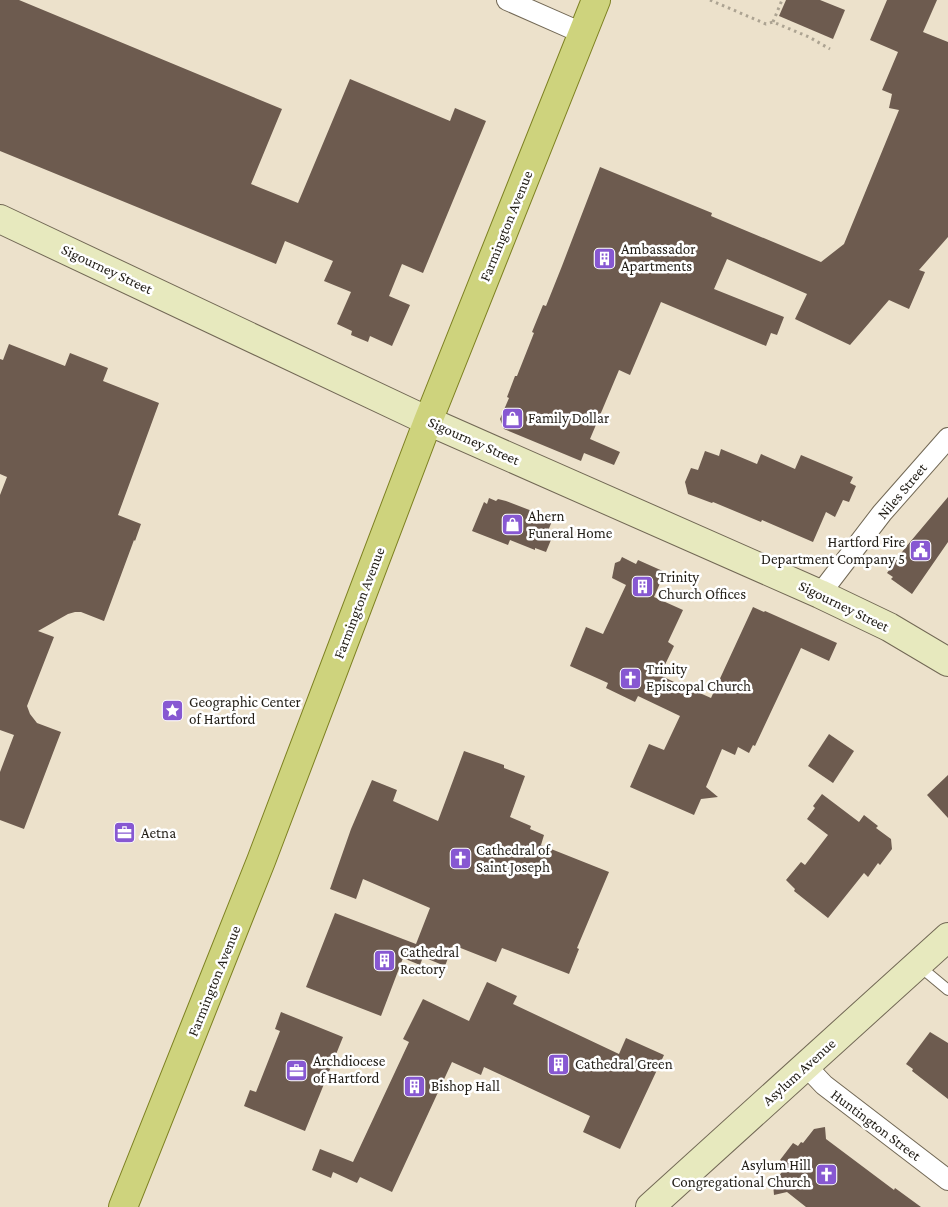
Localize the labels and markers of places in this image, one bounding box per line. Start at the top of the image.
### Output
place label: Ambassador Apartments [621,241,696,275]
building icon: Ambassador Apartments [593,246,617,270]
shop icon: Family Dollar [500,406,524,430]
place label: Family Dollar [528,410,610,427]
place label: Ahern Funeral Home [528,508,613,541]
shop icon: Ahern Funeral Home [500,513,524,537]
place label: Hartford Fire Department Company 5 [761,534,905,568]
public building icon: Hartford Fire Department Company 5 [909,539,933,563]
place label: Trinity Church Offices [658,569,746,602]
building icon: Trinity Church Offices [630,574,654,598]
place label: Trinity Episcopal Church [646,661,751,695]
church icon: Trinity Episcopal Church [618,666,642,690]
place label: Geographic Center of Hartford [189,694,302,727]
place icon: Geographic Center of Hartford [161,699,185,723]
office icon: Aetna [113,821,137,845]
place label: Aetna [141,825,176,841]
place label: Cathedral of Saint Joseph [476,842,551,876]
church icon: Cathedral of Saint Joseph [448,847,472,871]
place label: Cathedral Rectory [400,944,459,978]
building icon: Cathedral Rectory [372,949,396,973]
building icon: Cathedral Green [547,1052,571,1076]
place label: Archdiocese of Hartford [313,1053,386,1086]
place label: Cathedral Green [575,1056,673,1072]
office icon: Archdiocese of Hartford [285,1058,309,1082]
building icon: Bishop Hall [403,1074,427,1098]
place label: Bishop Hall [431,1078,500,1095]
place label: Asylum Hill Congregational Church [672,1157,811,1191]
church icon: Asylum Hill Congregational Church [815,1162,839,1186]

